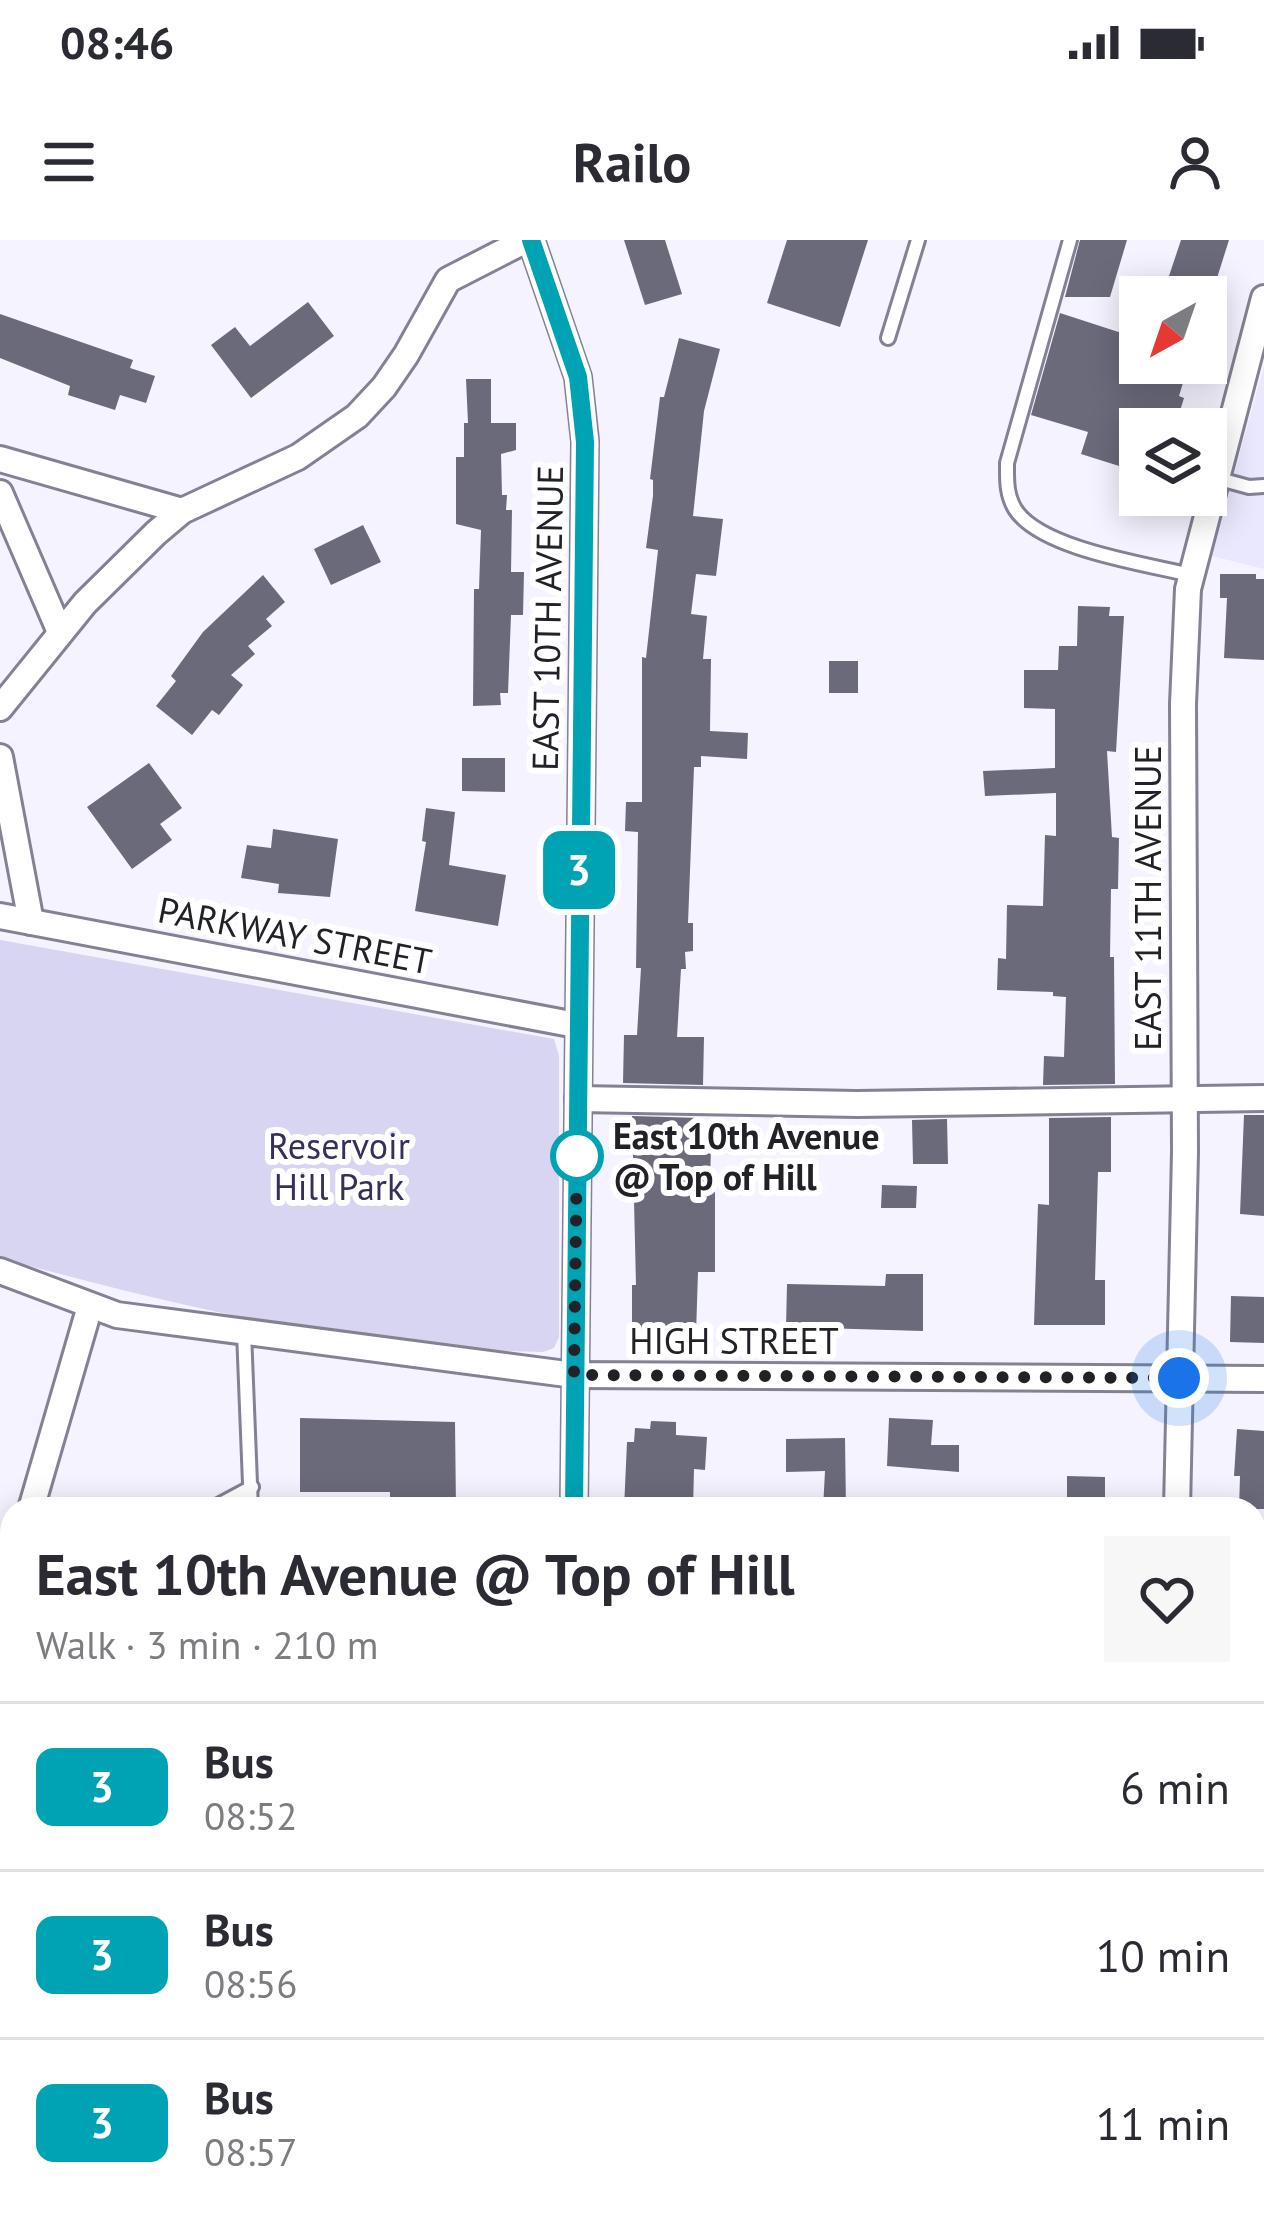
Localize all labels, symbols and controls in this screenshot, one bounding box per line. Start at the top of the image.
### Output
text: 08:46 [60,13,174,71]
text: Railo [573,127,691,197]
icon: menu [36,129,102,195]
icon: person [1162,129,1228,195]
north arrow [1119,276,1227,384]
map controls [1119,276,1227,516]
button: layers [1119,408,1227,516]
street label: EAST 10TH AVENUE [521,465,573,771]
street label: EAST 11TH AVENUE [1124,745,1171,1051]
line badge: 3 [540,831,618,909]
text: 3 [567,842,591,897]
street label: PARKWAY STREET [154,885,436,985]
place label: East 10th Avenue @ Top of Hill [613,1112,879,1200]
park label: Reservoir Hill Park [268,1122,410,1210]
marker: East 10th Avenue @ Top of Hill [552,1131,602,1181]
street label: HIGH STREET [629,1317,839,1364]
your location [1149,1348,1209,1408]
button: heart [1104,1536,1230,1662]
text: East 10th Avenue @ Top of Hill [36,1537,795,1611]
text: Walk · 3 min · 210 m [36,1619,378,1670]
text: Bus [204,1732,274,1790]
text: 6 min [1120,1758,1230,1816]
text: 3 [90,1759,114,1814]
text: 08:52 [204,1790,298,1841]
text: Bus [204,1900,274,1958]
text: 10 min [1096,1926,1230,1984]
text: 3 [90,1927,114,1982]
text: 08:56 [204,1958,298,2009]
text: Bus [204,2068,274,2126]
text: 11 min [1096,2094,1230,2152]
text: 3 [90,2095,114,2150]
text: 08:57 [204,2126,298,2177]

